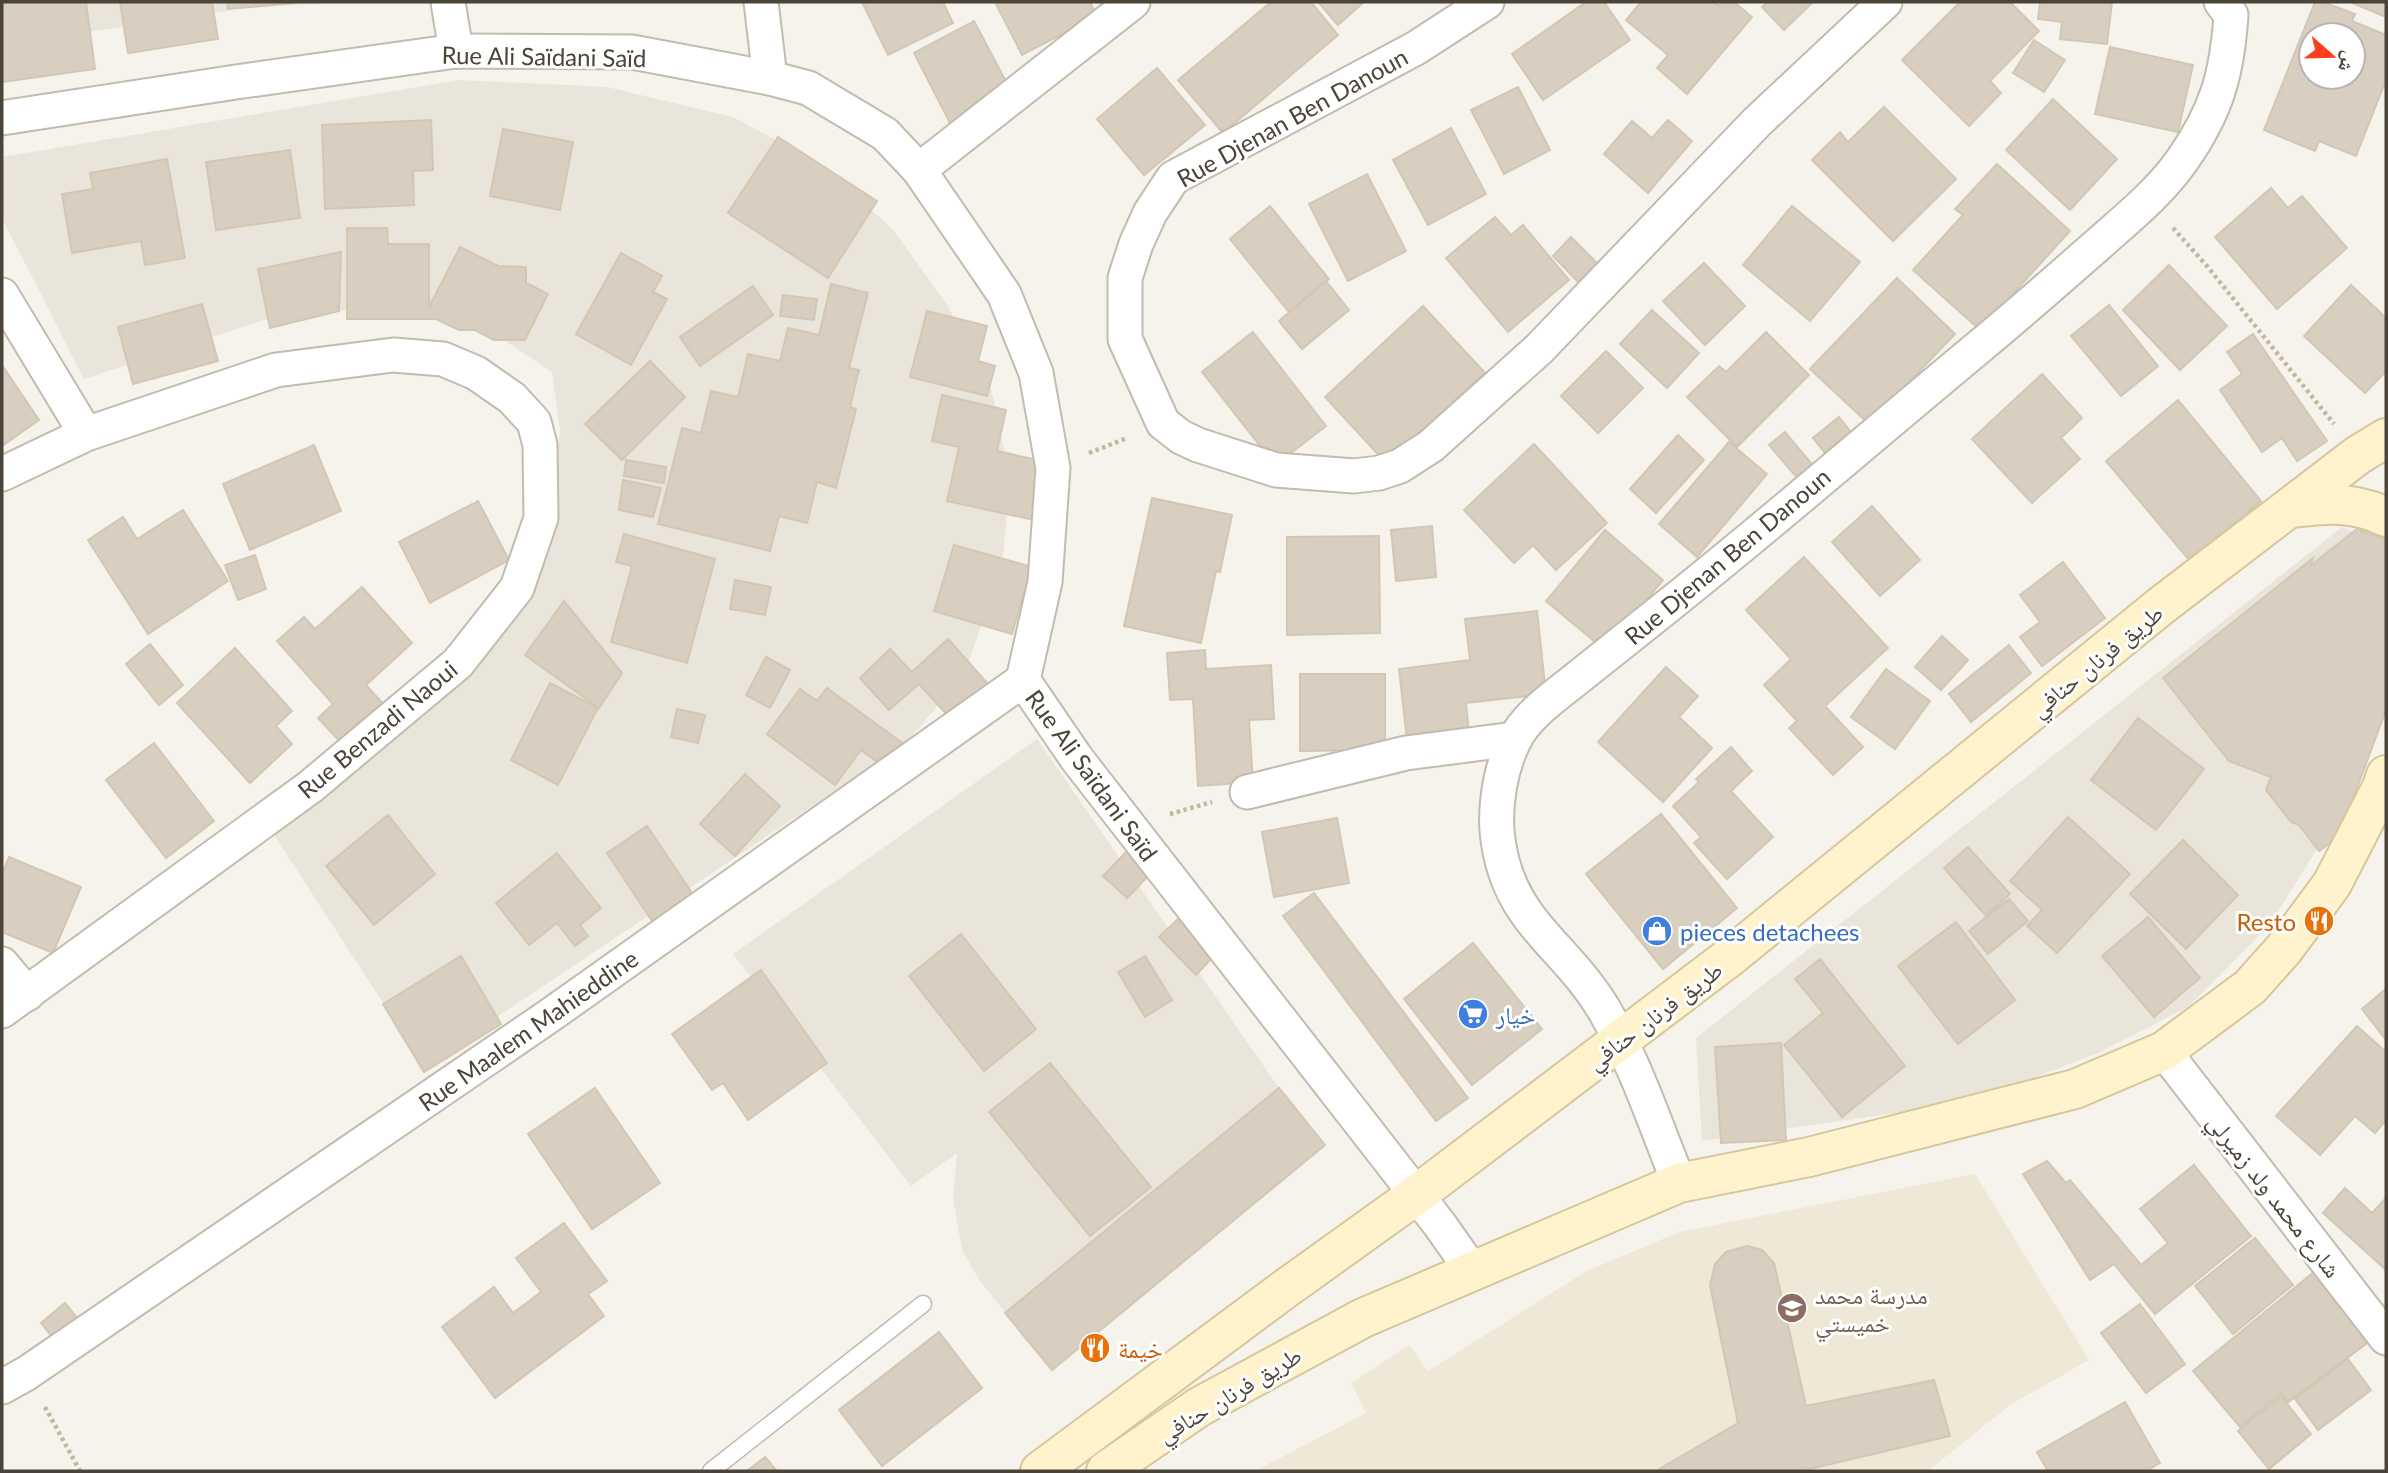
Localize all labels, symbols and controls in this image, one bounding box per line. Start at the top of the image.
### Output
north arrow [2297,21,2367,91]
street label: Rue Ali Saïdani Saïd [441,40,647,72]
street label: Rue Djenan Ben Danoun [1172,41,1412,193]
text: ش [2333,48,2363,75]
street label: Rue Djenan Ben Danoun [1618,462,1836,650]
street label: طريق فرنان حنافي [2024,597,2172,727]
street label: Rue Benzadi Naoui [291,654,463,804]
street label: Rue Ali Saïdani Saïd [1020,684,1164,866]
restaurant icon: Resto [2302,904,2336,938]
place label: Resto [2237,907,2296,936]
shop icon: pieces detachees [1640,914,1674,948]
place label: pieces detachees [1680,917,1860,946]
street label: Rue Maalem Mahieddine [413,943,643,1117]
street label: طريق فرنان حنافي [1580,954,1731,1080]
supermarket icon: خيار [1456,997,1490,1031]
place label: خيار [1495,1000,1535,1029]
street label: شارع محمد ولد زميرلي [2197,1107,2348,1287]
place label: مدرسة محمد خميستي [1815,1280,1928,1343]
school or university icon: مدرسة محمد خميستي [1775,1291,1809,1325]
restaurant icon: خيمة [1078,1331,1112,1365]
place label: خيمة [1118,1334,1163,1363]
street label: طريق فرنان حنافي [1152,1340,1309,1454]

